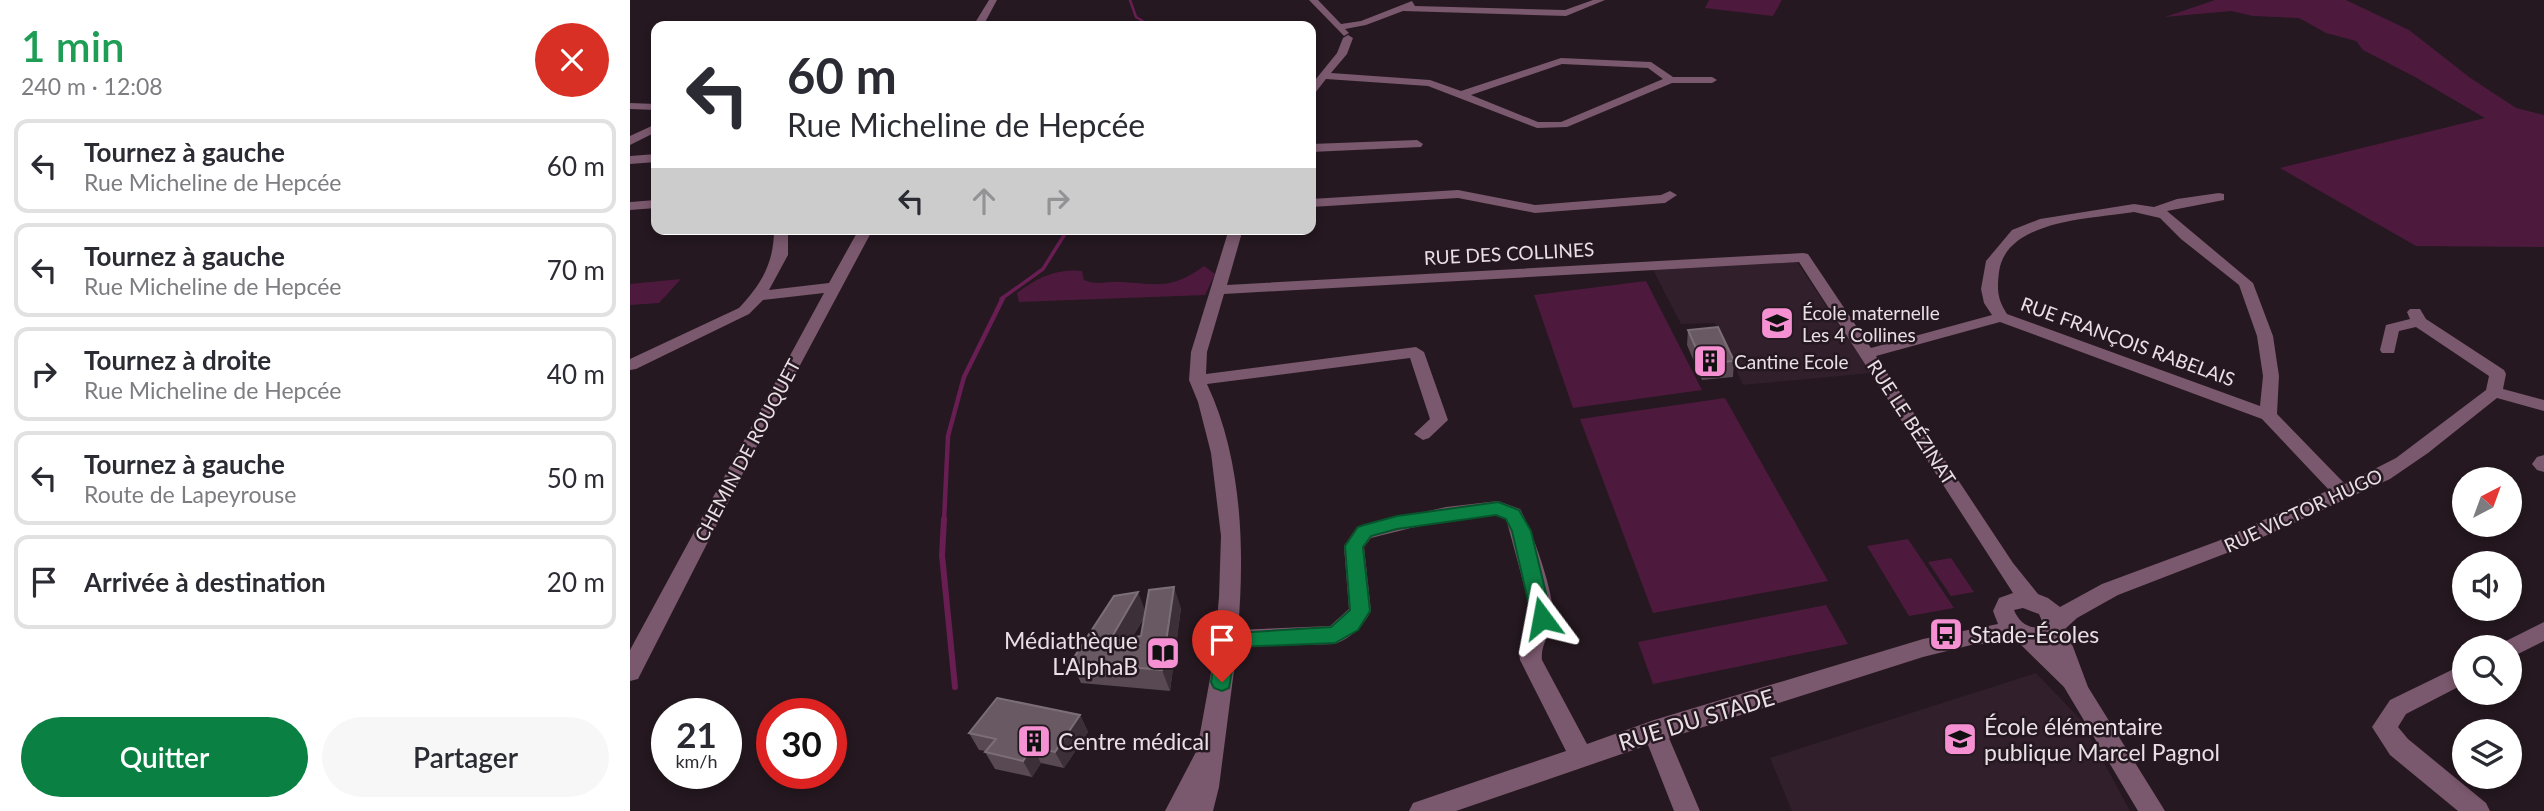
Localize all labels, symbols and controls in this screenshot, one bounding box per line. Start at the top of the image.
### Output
text: 1 min [21,21,125,71]
button: close [535,23,609,97]
text: 60 m [787,46,897,104]
icon: left [672,49,763,140]
text: 240 m · 12:08 [21,72,163,100]
text: Rue Micheline de Hepcée [787,105,1145,144]
text: Tournez à gauche [84,136,285,168]
icon: left [25,147,63,185]
text: 60 m [547,150,605,182]
text: Rue Micheline de Hepcée [84,168,341,196]
icon: left [892,182,930,220]
icon: ahead [965,182,1003,220]
icon: right [1038,182,1076,220]
street label: RUE DES COLLINES [1423,237,1595,269]
text: Tournez à gauche [84,240,285,272]
icon: left [25,251,63,289]
text: 70 m [547,254,605,286]
text: Rue Micheline de Hepcée [84,272,341,300]
street label: RUE FRANÇOIS RABELAIS [2018,292,2238,390]
place label: École maternelle Les 4 Collines [1802,301,1940,346]
school or university icon: École maternelle Les 4 Collines [1758,304,1796,342]
building icon: Cantine Ecole [1691,342,1729,380]
text: Tournez à droite [84,344,271,376]
place label: Cantine Ecole [1734,350,1849,373]
icon: right [25,355,63,393]
street label: CHEMIN DE ROUQUET [689,355,805,545]
street label: RUE LE BÉZINAT [1863,355,1961,489]
text: 40 m [547,358,605,390]
text: Rue Micheline de Hepcée [84,376,341,404]
text: Tournez à gauche [84,448,285,480]
icon: left [25,459,63,497]
text: 50 m [547,462,605,494]
street label: RUE VICTOR HUGO [2220,463,2386,557]
north arrow [2452,467,2522,537]
map controls [2452,467,2522,789]
text: Route de Lapeyrouse [84,480,296,508]
button: sound [2452,551,2522,621]
icon: arrive [25,563,63,601]
text: Arrivée à destination [84,566,326,598]
text: 20 m [547,566,605,598]
position arrow [1505,581,1579,655]
pin [1192,610,1252,682]
bus stop icon: Stade-Écoles [1927,615,1965,653]
place label: Stade-Écoles [1970,620,2099,648]
icon: arrive [1203,621,1241,659]
place label: Médiathèque L'AlphaB [1004,626,1138,680]
library icon: Médiathèque L'AlphaB [1144,634,1182,672]
button: search [2452,635,2522,705]
street label: RUE DU STADE [1615,682,1777,756]
speed limit sign: 30 [756,698,847,789]
place label: École élémentaire publique Marcel Pagnol [1984,712,2220,766]
text: 21 [676,713,717,755]
button: Quitter [21,717,308,797]
button: Partager [322,717,609,797]
button: layers [2452,719,2522,789]
school or university icon: École élémentaire publique Marcel Pagnol [1941,720,1979,758]
building icon: Centre médical [1015,722,1053,760]
place label: Centre médical [1058,727,1209,755]
text: km/h [675,750,718,772]

